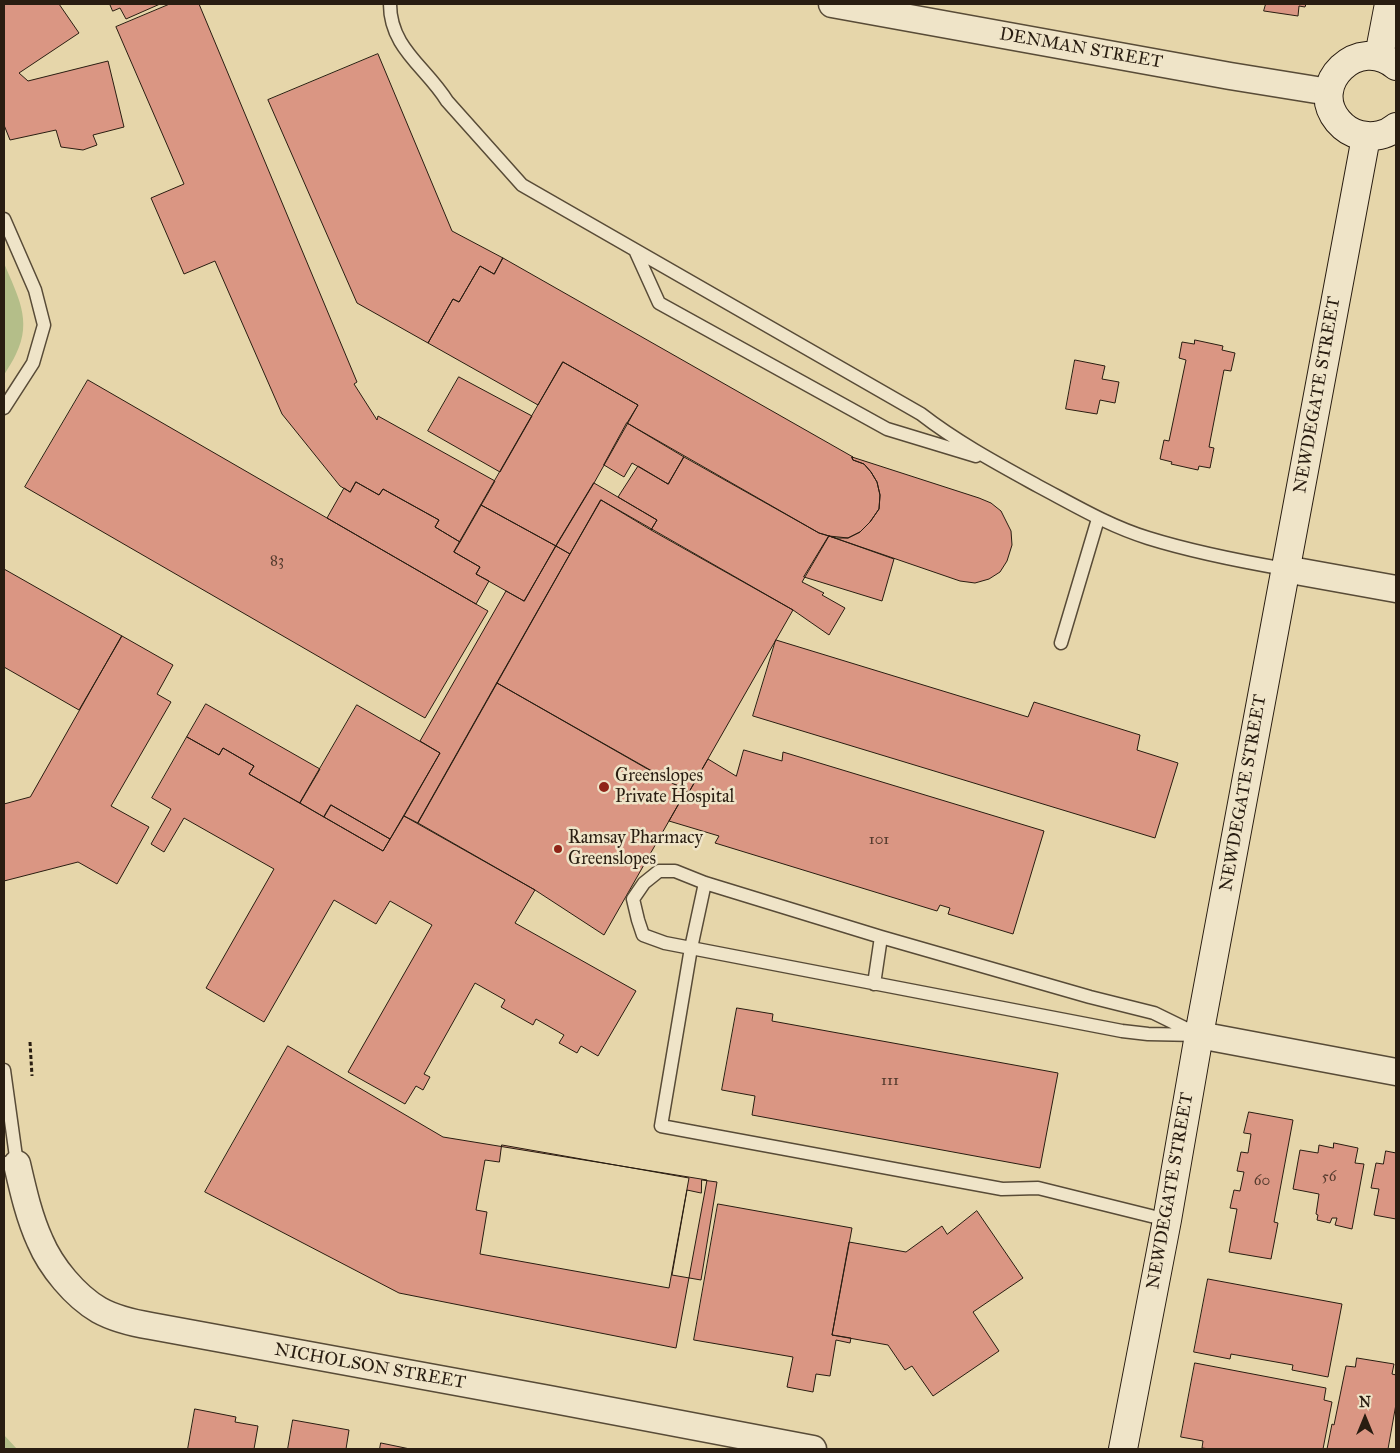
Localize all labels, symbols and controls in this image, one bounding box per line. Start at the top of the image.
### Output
street label: DENMAN STREET [998,24,1164,74]
street label: NEWDEGATE STREET [1290,295,1346,495]
house number: 83 [270,552,284,570]
street label: NEWDEGATE STREET [1216,693,1272,893]
place label: Greenslopes Private Hospital [615,766,734,809]
marker: Greenslopes Private Hospital [597,780,611,794]
place label: Ramsay Pharmacy Greenslopes [568,828,703,871]
house number: 101 [869,831,889,849]
marker: Ramsay Pharmacy Greenslopes [552,843,564,855]
house number: 111 [881,1072,899,1090]
street label: NEWDEGATE STREET [1143,1091,1199,1291]
house number: 56 [1322,1168,1336,1186]
house number: 60 [1254,1172,1270,1190]
street label: NICHOLSON STREET [273,1340,467,1394]
north arrow [1340,1393,1390,1443]
text: N [1359,1394,1371,1411]

